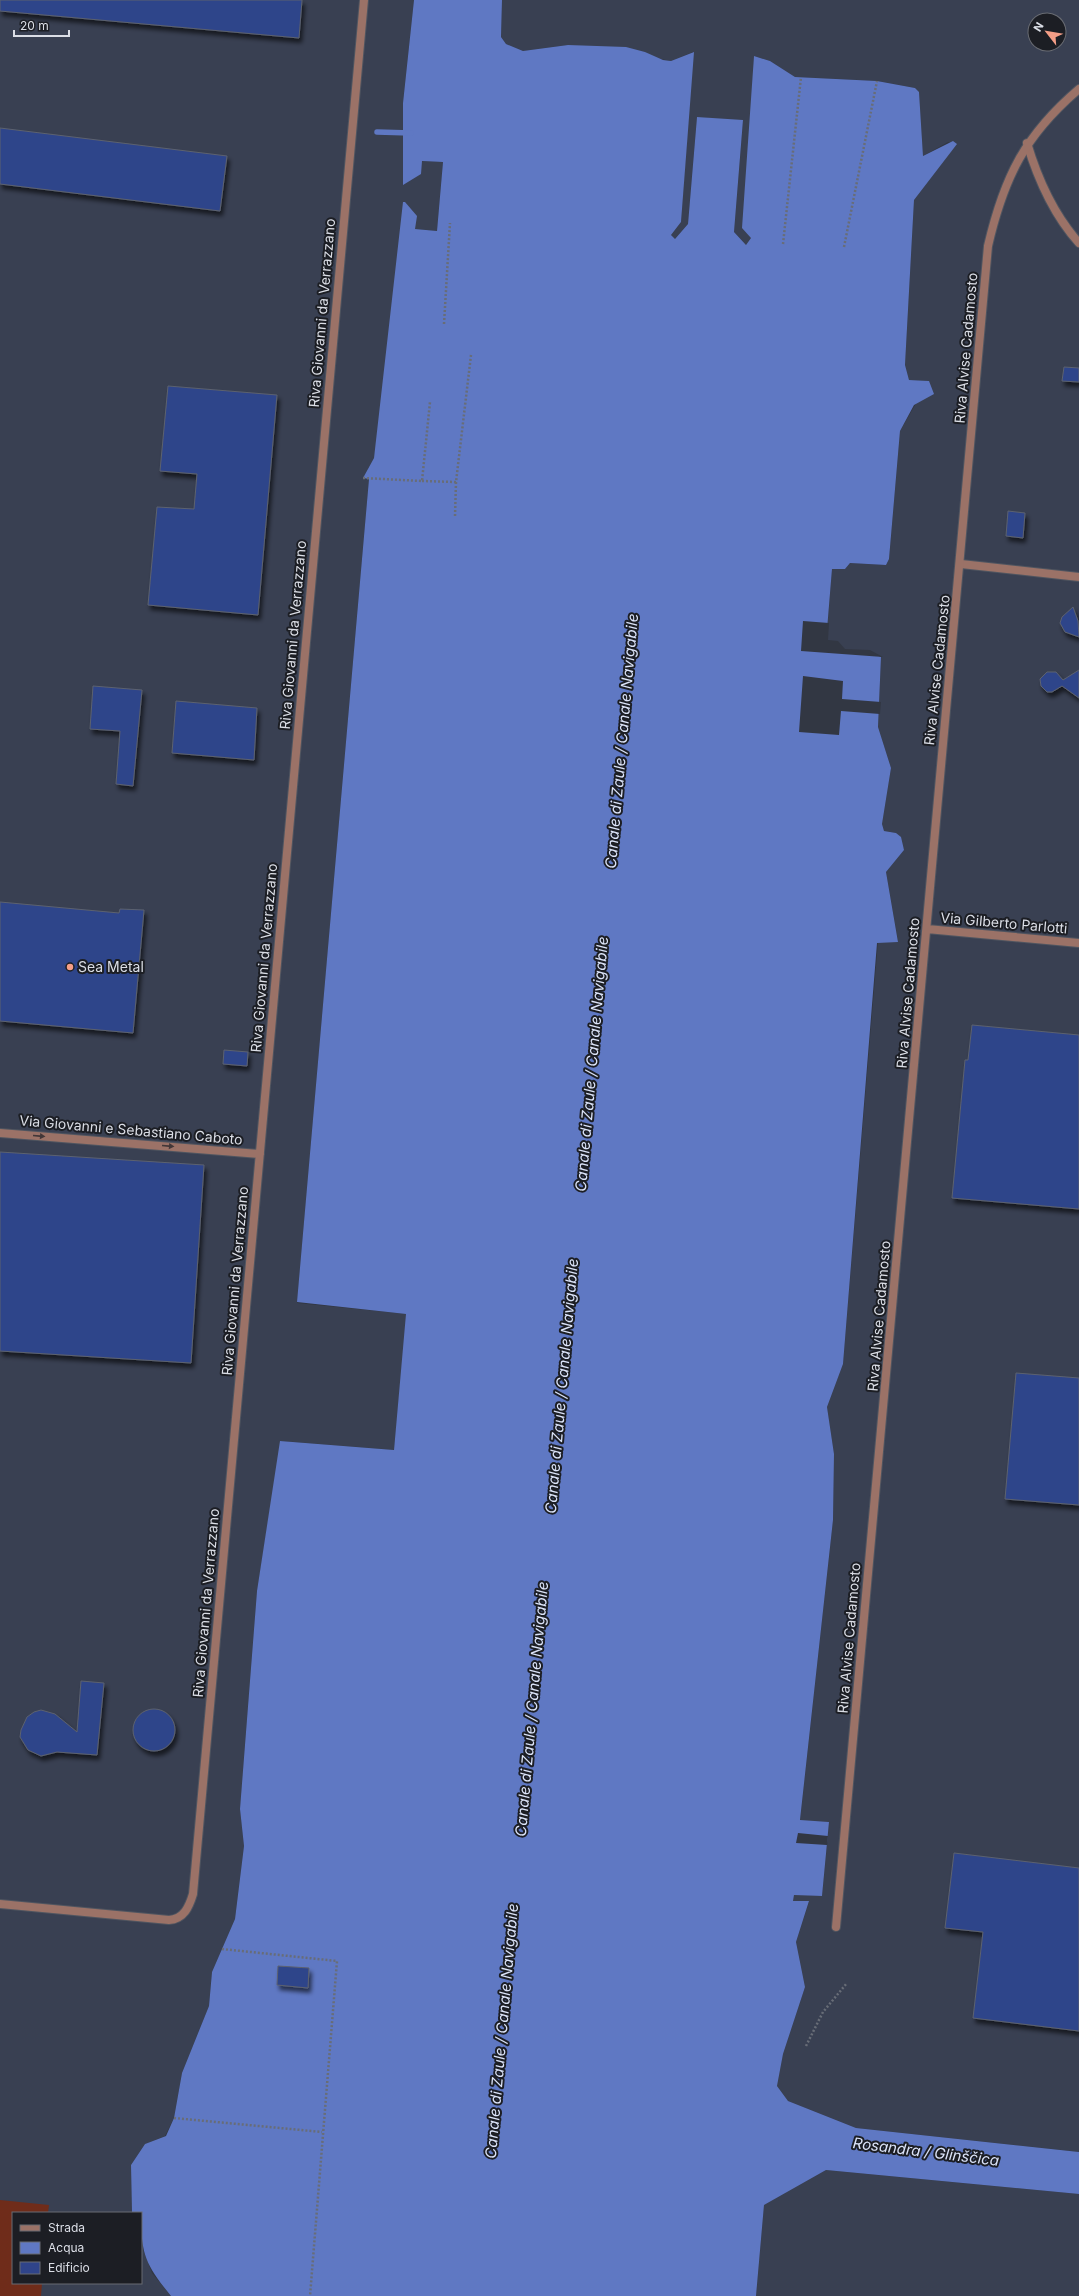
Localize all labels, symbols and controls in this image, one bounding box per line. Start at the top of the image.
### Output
scale bar [14,12,69,38]
north arrow [1027,12,1067,52]
text: 20 m [20,18,49,33]
text: N [1030,20,1047,34]
street label: Riva Giovanni da Verrazzano [305,218,338,408]
street label: Riva Alvise Cadamosto [950,272,981,424]
street label: Riva Giovanni da Verrazzano [276,540,309,730]
street label: Riva Alvise Cadamosto [920,594,953,746]
water label: Canale di Zaule / Canale Navigabile [601,613,642,869]
street label: Riva Giovanni da Verrazzano [247,863,280,1053]
street label: Via Gilberto Parlotti [940,908,1068,937]
street label: Riva Alvise Cadamosto [892,917,923,1069]
water label: Canale di Zaule / Canale Navigabile [571,936,612,1192]
place label: Sea Metal [78,958,144,975]
marker: Sea Metal [65,962,75,972]
street label: Via Giovanni e Sebastiano Caboto [19,1111,243,1148]
one-way arrow [33,1132,45,1139]
one-way arrow [162,1143,174,1150]
street label: Riva Giovanni da Verrazzano [218,1186,251,1376]
street label: Riva Alvise Cadamosto [863,1240,894,1392]
water label: Canale di Zaule / Canale Navigabile [541,1258,582,1514]
street label: Riva Giovanni da Verrazzano [189,1508,222,1698]
street label: Riva Alvise Cadamosto [833,1562,864,1714]
water label: Canale di Zaule / Canale Navigabile [511,1581,552,1837]
water label: Canale di Zaule / Canale Navigabile [481,1903,522,2159]
water label: Rosandra / Glinščica [852,2133,1000,2170]
legend [12,2212,142,2284]
text: Strada [48,2220,85,2235]
text: Acqua [48,2240,84,2255]
text: Edificio [48,2260,90,2275]

